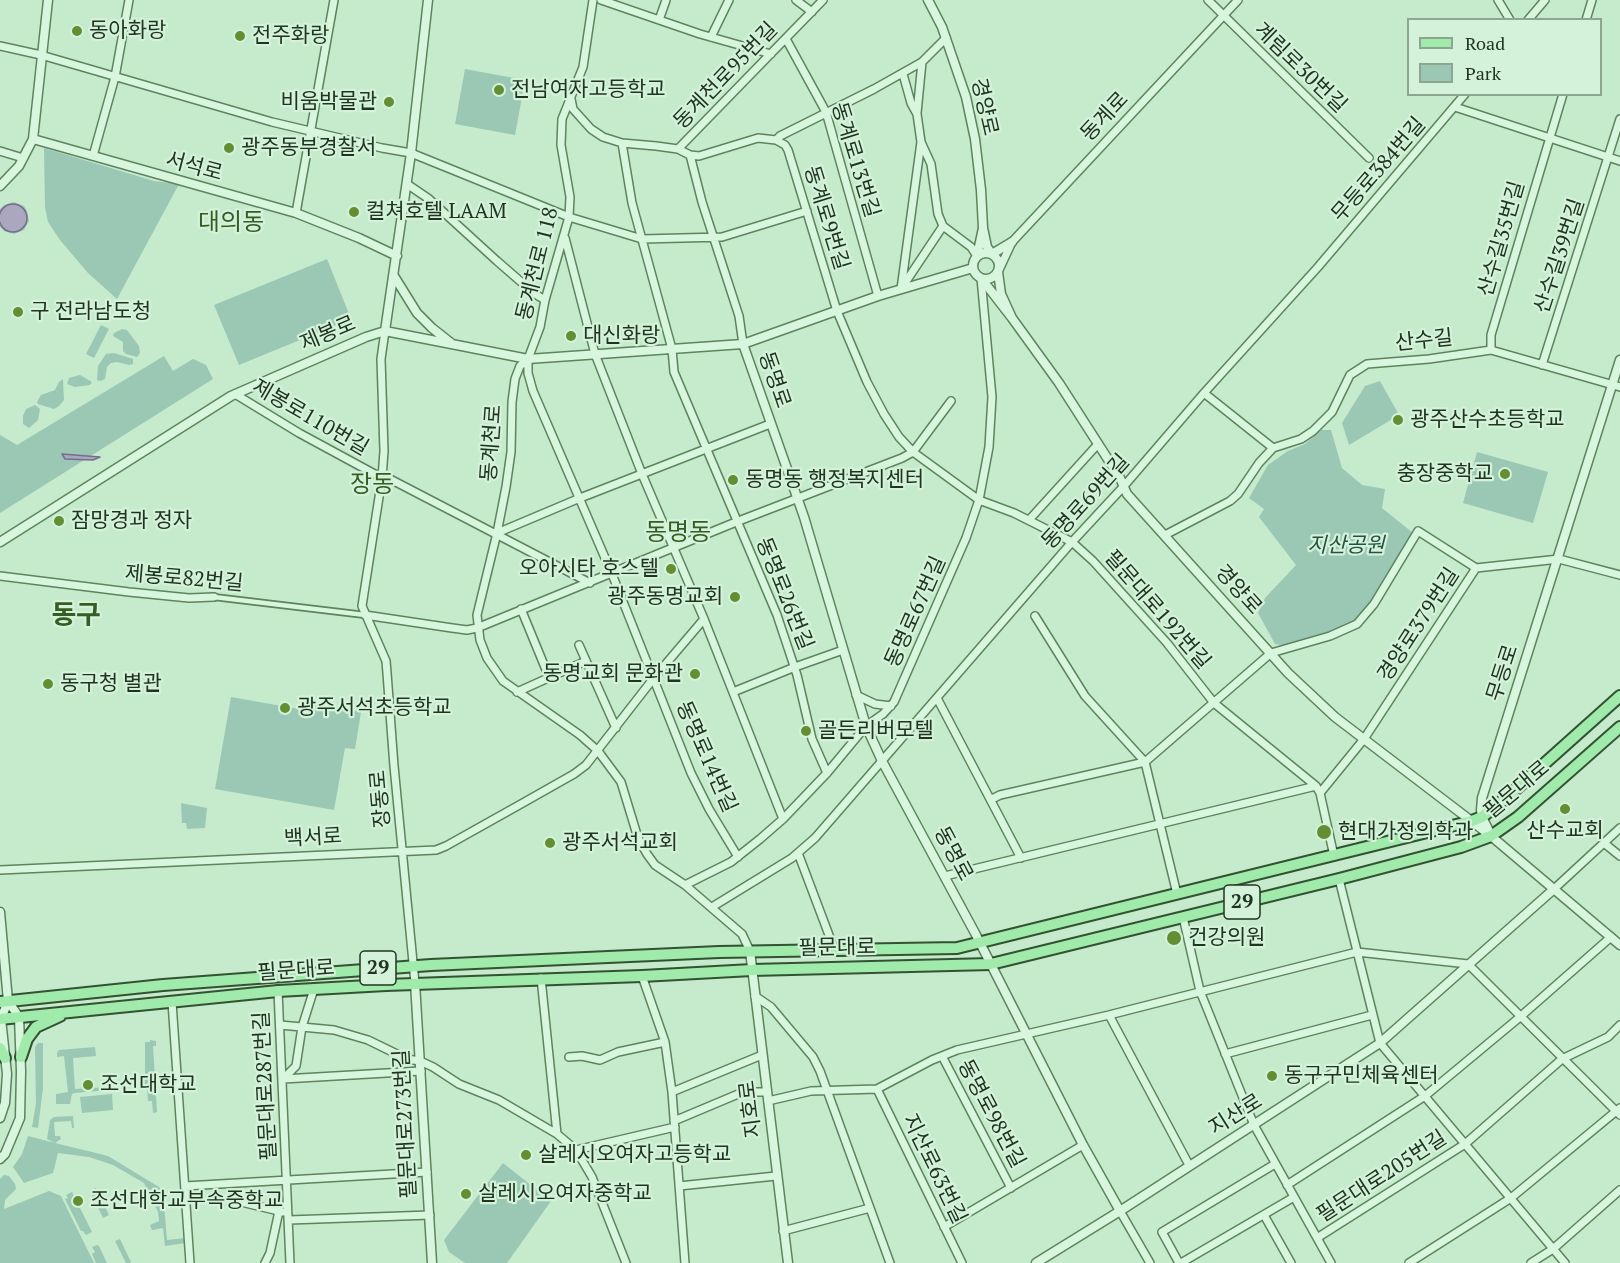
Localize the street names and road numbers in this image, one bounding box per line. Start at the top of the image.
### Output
street label: 동계천로95번길 [669,18,783,134]
street label: 계림로30번길 [1248,18,1352,118]
street label: 경양로 [965,76,1003,138]
street label: 동계로 [1076,87,1134,147]
street label: 동계로13번길 [826,99,884,221]
street label: 무등로384번길 [1327,113,1431,227]
street label: 서석로 [163,147,225,187]
street label: 동계로9번길 [798,163,854,273]
street label: 산수길35번길 [1473,178,1531,300]
street label: 산수길39번길 [1530,196,1590,316]
street label: 동계천로 118 [512,205,564,323]
street label: 제봉로 [296,311,360,357]
street label: 산수길 [1394,325,1454,357]
street label: 동명로 [753,348,795,412]
street label: 제봉로110번길 [247,375,373,461]
street label: 동계천로 [477,404,507,482]
street label: 동명로69번길 [1037,449,1135,555]
street label: 동명로26번길 [750,534,818,654]
street label: 필문대로192번길 [1098,545,1216,675]
street label: 동명로67번길 [880,553,952,671]
street label: 경양로 [1209,560,1267,620]
street label: 제봉로82번길 [124,561,244,597]
street label: 경양로379번길 [1373,564,1465,686]
street label: 무등로 [1482,642,1524,704]
street label: 동명로14번길 [670,698,742,816]
street label: 필문대로 [1479,756,1555,824]
street label: 장동로 [366,769,396,829]
street label: 동명로 [928,822,978,886]
street label: 백서로 [283,824,343,852]
road number: 29 [1224,885,1260,919]
street label: 필문대로 [798,935,876,961]
road number: 29 [360,951,396,985]
street label: 필문대로 [257,956,335,986]
street label: 필문대로287번길 [250,1011,282,1161]
street label: 필문대로273번길 [390,1049,422,1199]
street label: 동명로98번길 [952,1056,1030,1172]
street label: 지호로 [735,1079,767,1139]
street label: 지산로 [1205,1089,1267,1141]
street label: 지산로63번길 [897,1110,971,1228]
street label: 필문대로205번길 [1312,1126,1452,1228]

